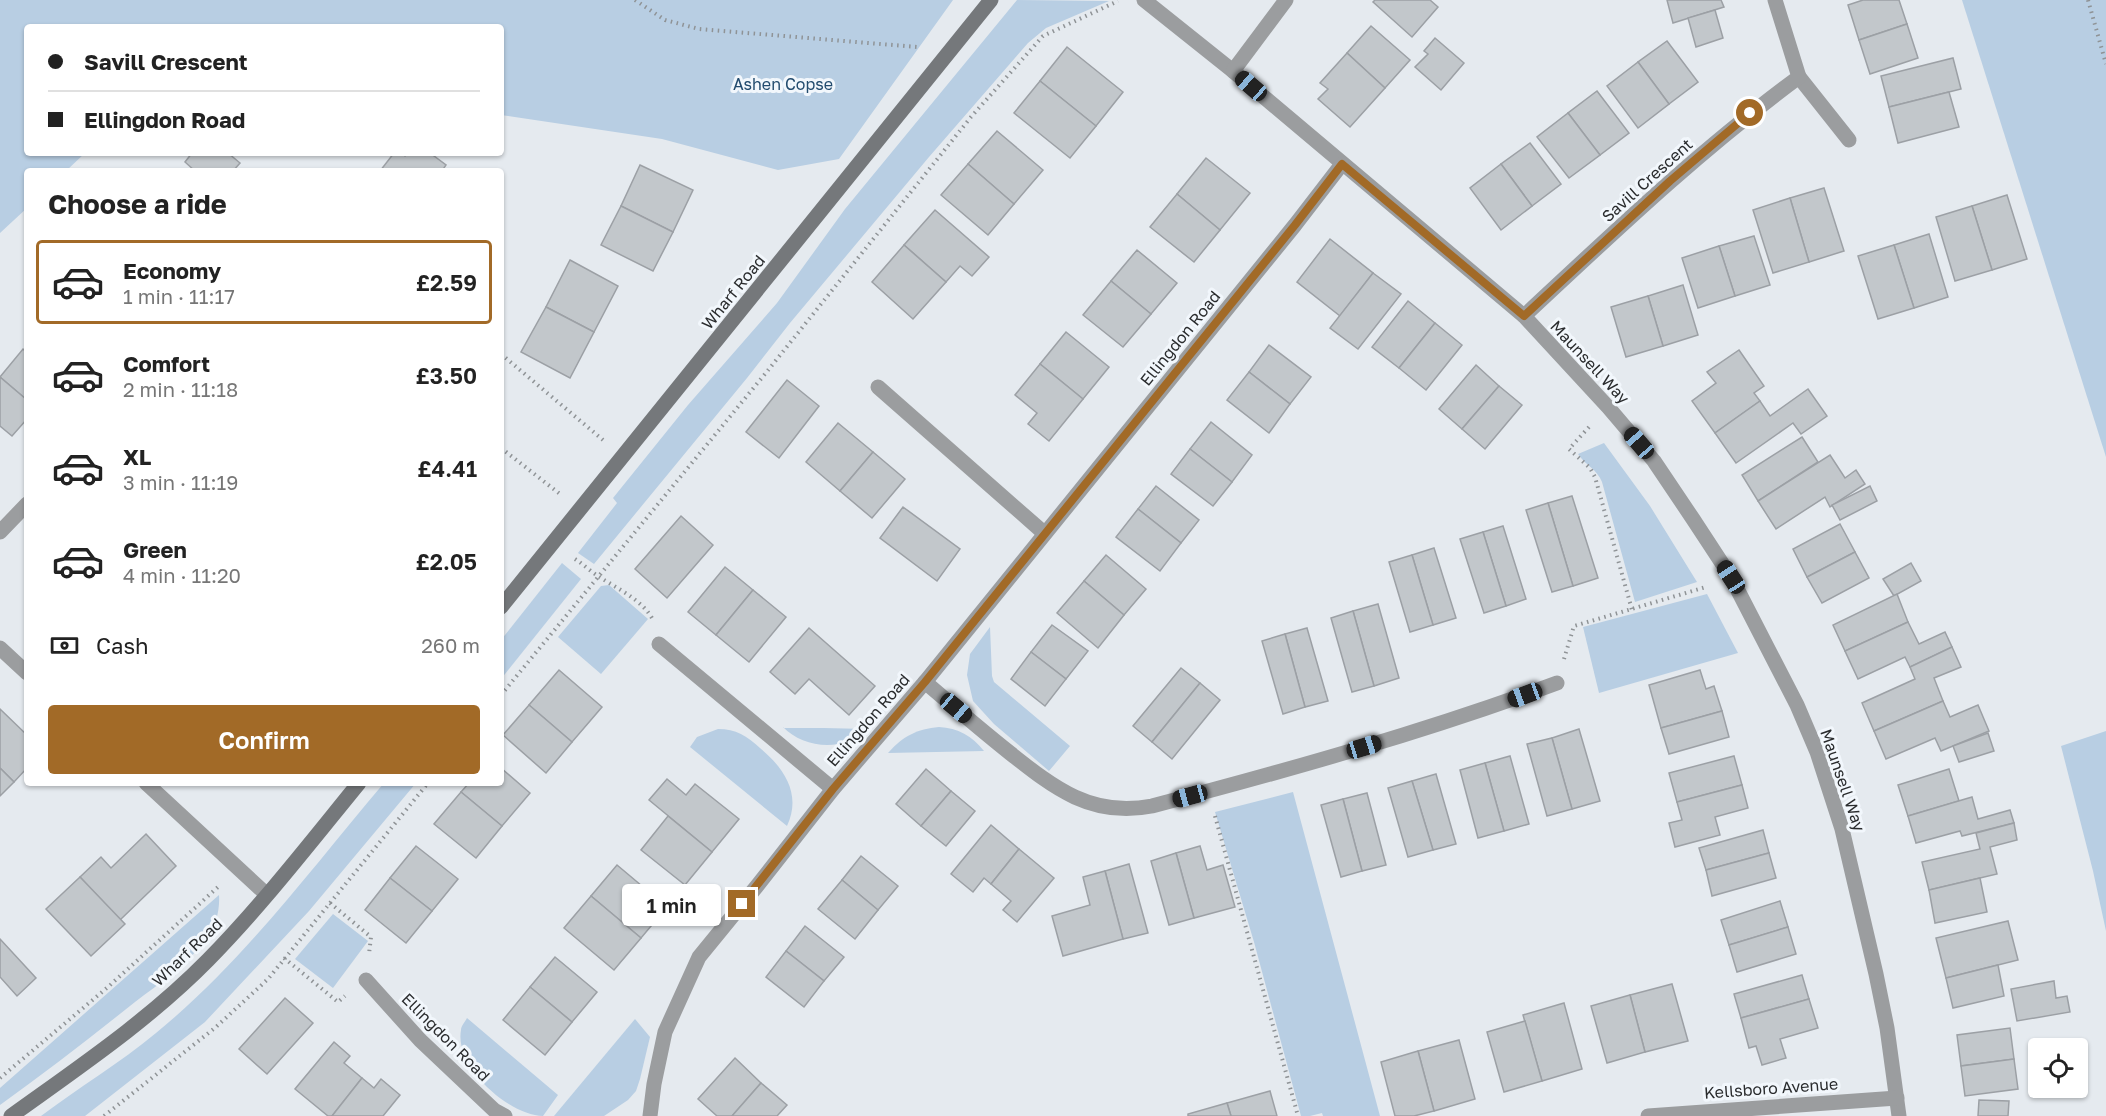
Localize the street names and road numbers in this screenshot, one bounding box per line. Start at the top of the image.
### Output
street label: Savill Crescent [1597,134,1697,226]
street label: Wharf Road [697,251,769,333]
street label: Ellingdon Road [1136,286,1224,390]
street label: Maunsell Way [1546,316,1634,408]
street label: Ellingdon Road [822,669,914,771]
street label: Maunsell Way [1816,726,1870,834]
street label: Wharf Road [148,914,226,990]
street label: Ellingdon Road [398,989,494,1085]
street label: Kellsboro Avenue [1703,1073,1839,1103]

